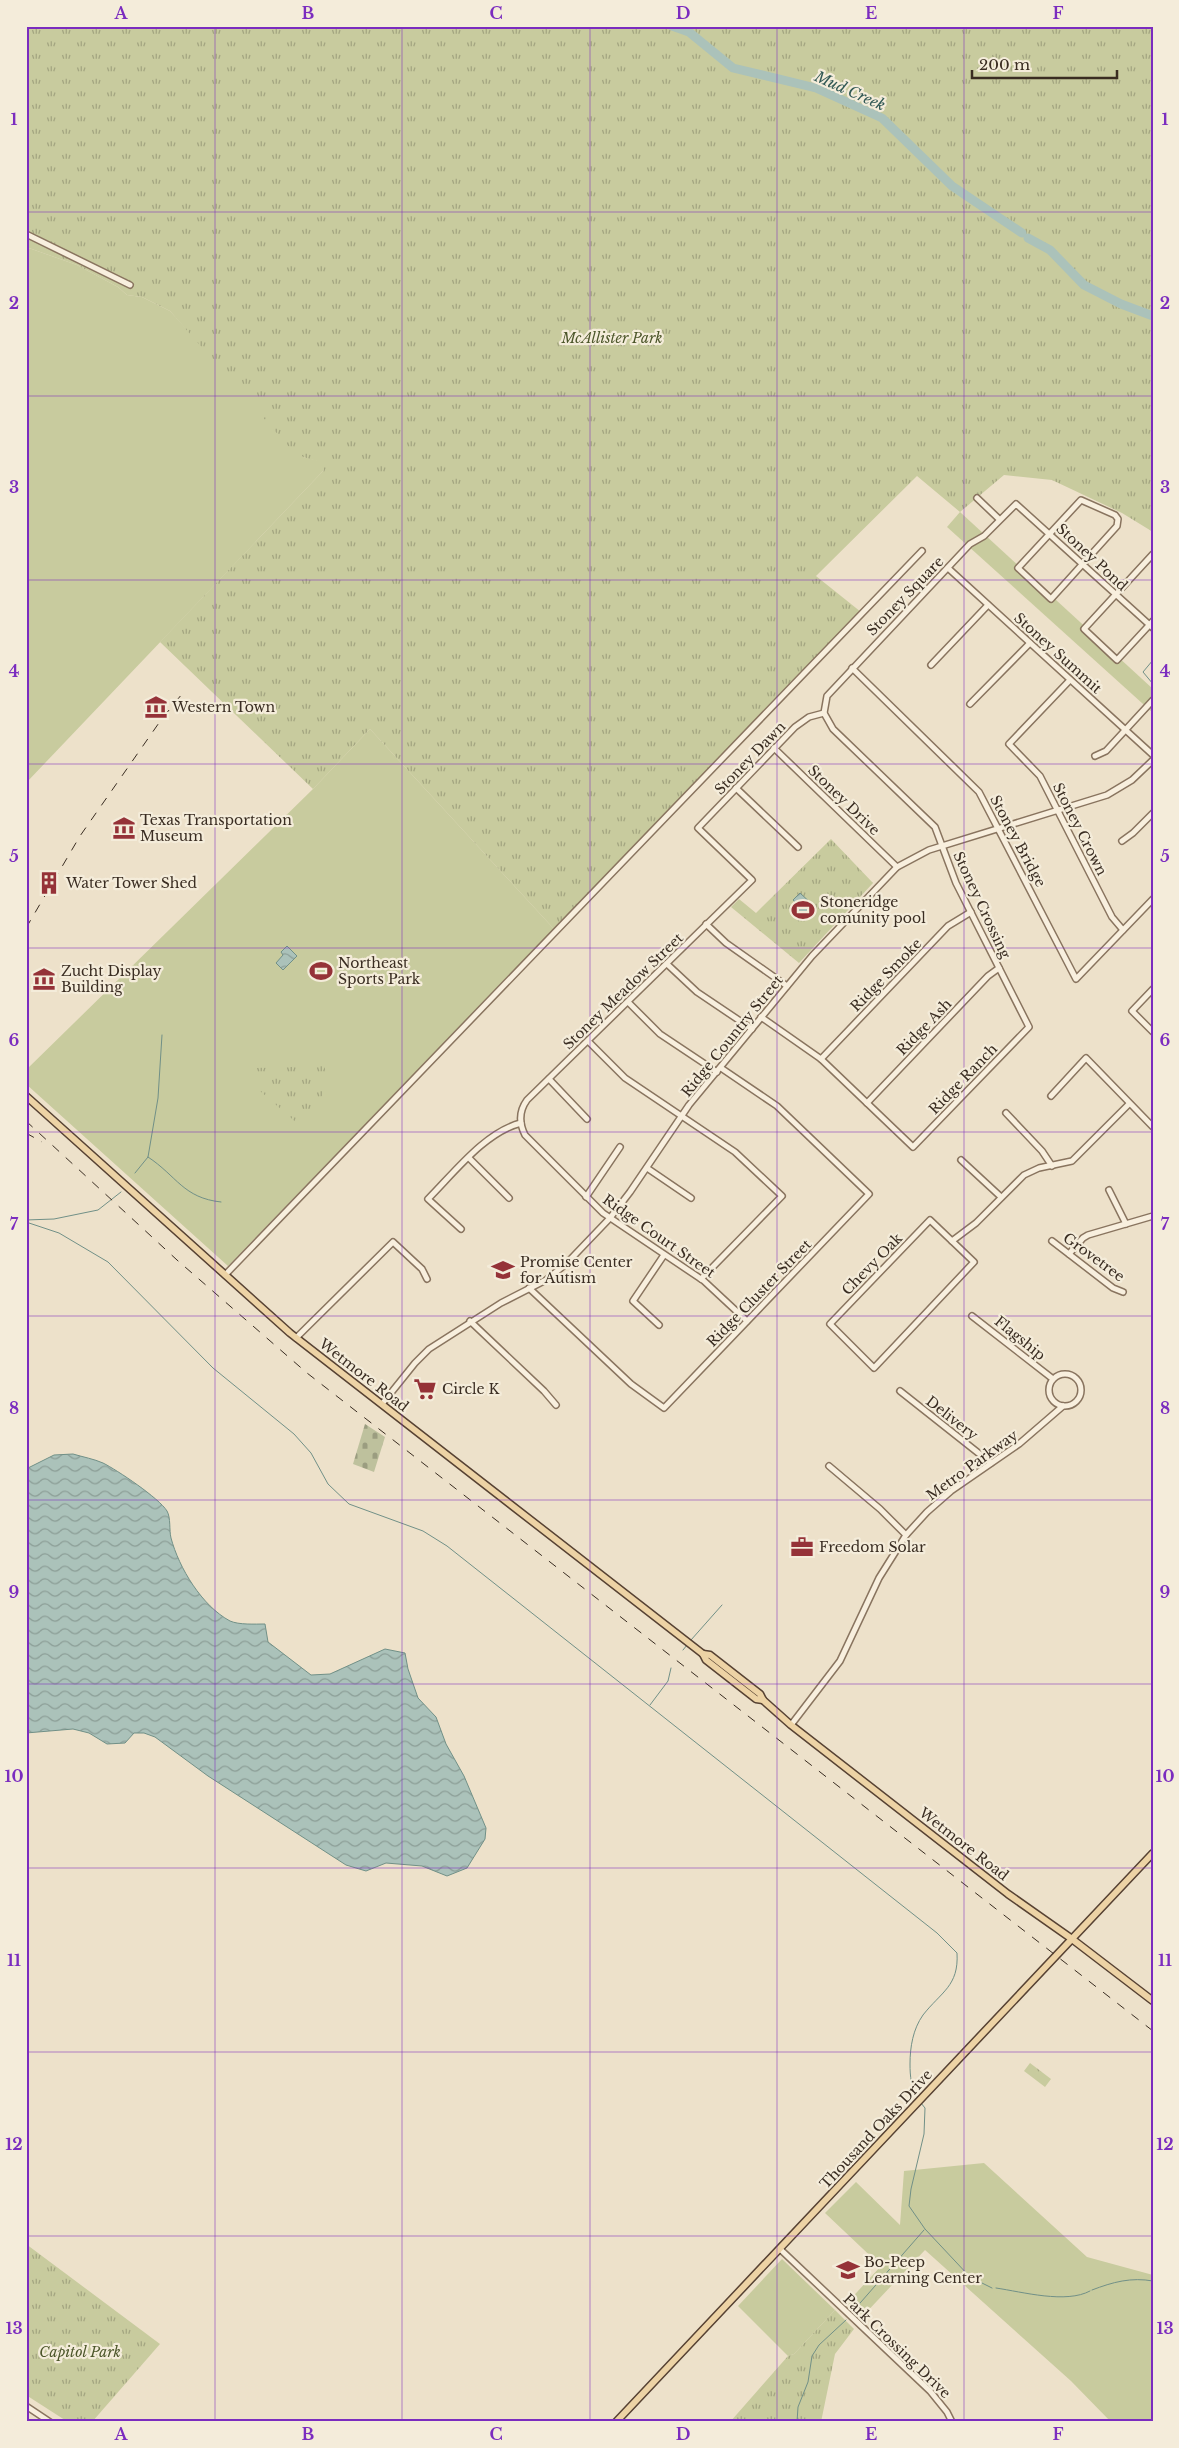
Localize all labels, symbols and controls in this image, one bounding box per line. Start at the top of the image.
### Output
text: A [114,3,129,23]
text: B [302,3,315,23]
text: C [489,3,503,23]
text: D [676,3,690,23]
text: E [865,3,877,23]
text: F [1052,3,1064,23]
scale bar [972,48,1116,80]
text: 200 m [979,55,1030,74]
water label: Mud Creek [811,66,888,115]
text: 1 [11,109,18,129]
text: 1 [1162,109,1169,129]
text: 2 [9,293,19,313]
text: 2 [1160,293,1170,313]
park label: McAllister Park [561,329,662,347]
text: 3 [9,477,19,497]
text: 3 [1160,477,1170,497]
street label: Stoney Pond [1053,519,1132,595]
street label: Stoney Square [863,553,947,639]
street label: Stoney Summit [1010,609,1106,698]
text: 4 [9,661,19,681]
text: 4 [1160,661,1170,681]
museum icon: Western Town [143,694,169,720]
place label: Western Town [171,698,275,716]
street label: Stoney Dawn [711,717,790,798]
street label: Stoney Drive [804,761,884,839]
street label: Stoney Crown [1049,780,1111,879]
street label: Stoney Bridge [986,792,1050,890]
place label: Texas Transportation Museum [140,811,292,845]
museum icon: Texas Transportation Museum [111,815,137,841]
text: 5 [9,846,19,866]
text: 5 [1160,846,1170,866]
street label: Stoney Crossing [949,849,1015,962]
building icon: Water Tower Shed [36,870,62,896]
place label: Water Tower Shed [65,874,197,892]
place label: Stoneridge comunity pool [820,893,926,927]
sports icon: Stoneridge comunity pool [790,897,816,923]
street label: Stoney Meadow Street [559,928,687,1053]
street label: Ridge Smoke [847,935,925,1015]
place label: Northeast Sports Park [338,954,421,988]
sports icon: Northeast Sports Park [308,958,334,984]
place label: Zucht Display Building [61,962,162,996]
museum icon: Zucht Display Building [31,966,57,992]
street label: Ridge Country Street [677,971,787,1101]
street label: Ridge Ash [893,995,956,1059]
text: 6 [9,1030,20,1050]
text: 6 [1160,1030,1171,1050]
street label: Ridge Ranch [925,1040,1001,1118]
street label: Ridge Court Street [599,1190,719,1282]
text: 7 [10,1214,19,1234]
text: 7 [1161,1214,1170,1234]
street label: Chevy Oak [838,1229,906,1299]
street label: Grovetree [1060,1229,1128,1285]
street label: Ridge Cluster Street [703,1235,816,1351]
place label: Promise Center for Autism [520,1253,633,1287]
school or university icon: Promise Center for Autism [490,1257,516,1283]
street label: Flagship [991,1312,1049,1364]
street label: Wetmore Road [315,1334,413,1416]
supermarket icon: Circle K [412,1376,438,1402]
place label: Circle K [442,1380,501,1398]
street label: Delivery [922,1392,982,1444]
text: 8 [9,1398,19,1418]
text: 8 [1160,1398,1170,1418]
street label: Metro Parkway [923,1426,1021,1504]
office icon: Freedom Solar [789,1534,815,1560]
place label: Freedom Solar [819,1538,926,1556]
text: 9 [9,1582,20,1602]
text: 9 [1160,1582,1171,1602]
text: 10 [4,1766,24,1786]
text: 10 [1155,1766,1175,1786]
street label: Wetmore Road [915,1803,1013,1885]
text: 11 [7,1950,21,1970]
text: 11 [1158,1950,1172,1970]
street label: Thousand Oaks Drive [816,2066,936,2192]
text: 12 [5,2134,23,2154]
text: 12 [1156,2134,1174,2154]
place label: Bo-Peep Learning Center [864,2253,982,2287]
school or university icon: Bo-Peep Learning Center [835,2257,861,2283]
street label: Park Crossing Drive [839,2290,955,2402]
text: 13 [5,2318,23,2338]
text: 13 [1156,2318,1174,2338]
park label: Capitol Park [39,2343,121,2361]
text: A [114,2424,129,2444]
text: B [302,2424,315,2444]
text: C [489,2424,503,2444]
text: D [676,2424,690,2444]
text: E [865,2424,877,2444]
text: F [1052,2424,1064,2444]

